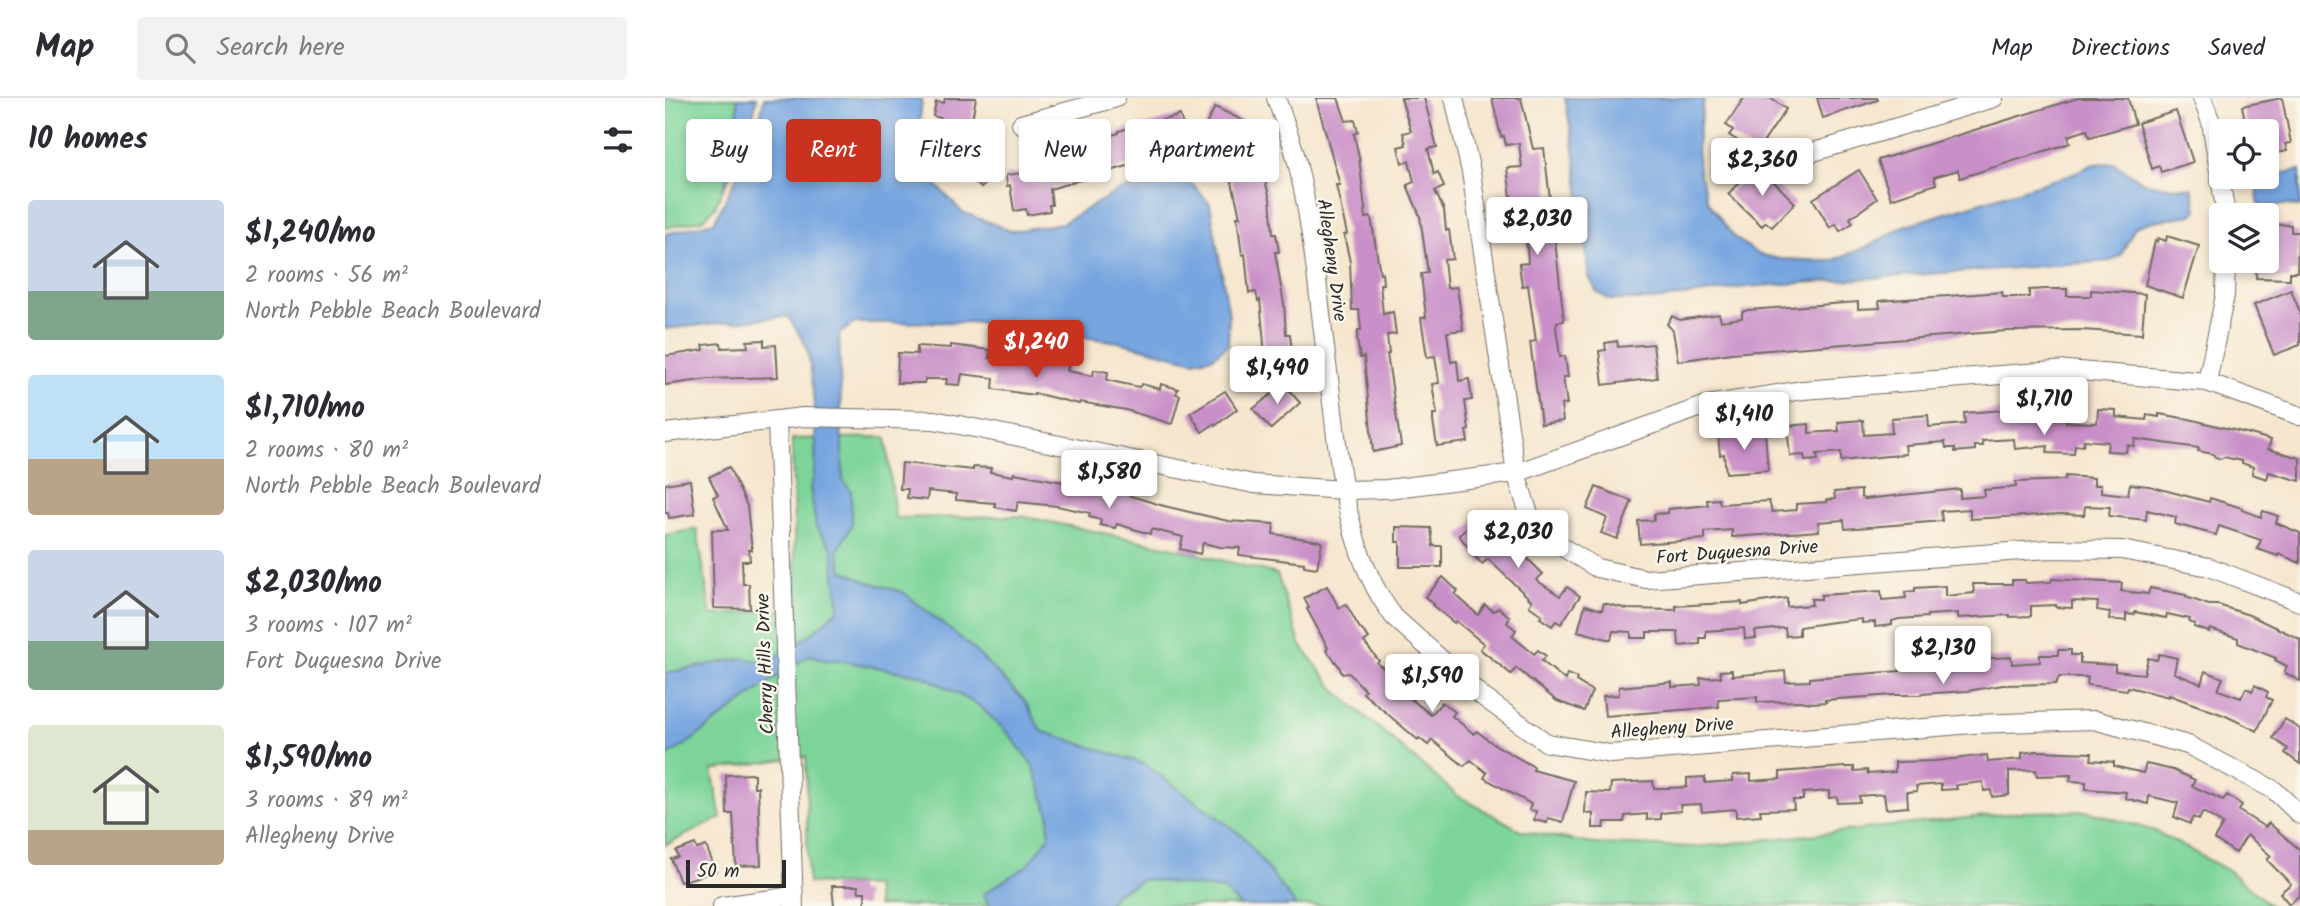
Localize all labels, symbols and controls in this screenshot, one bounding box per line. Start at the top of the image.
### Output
search box [137,17,627,80]
text: Map [35,22,95,75]
text: Search here [217,27,345,69]
icon: search [161,29,199,67]
text: Map [1991,29,2033,68]
text: Directions [2071,29,2170,68]
text: Saved [2208,29,2265,68]
text: 10 homes [28,116,148,164]
chip: Buy [686,119,772,182]
chip: Rent [786,119,881,182]
chip: Filters [895,119,1005,182]
chip: New [1019,119,1111,182]
chip: Apartment [1125,119,1279,182]
map controls [2209,119,2279,273]
button: locate [2209,119,2279,189]
icon: filters [599,121,637,159]
pin: $2,360 [1705,139,1819,198]
text: $2,360 [1727,143,1797,179]
street label: Allegheny Drive [1308,197,1355,324]
pin: $2,030 [1480,198,1594,257]
text: $2,030 [1502,202,1572,238]
button: layers [2209,203,2279,273]
text: $1,240/mo [245,210,376,258]
icon: home [84,228,168,312]
text: 2 rooms · 56 m² [245,258,408,294]
text: North Pebble Beach Boulevard [245,294,541,330]
pin: $1,240 [979,320,1093,380]
text: $1,240 [1004,325,1068,361]
pin: $1,490 [1220,346,1334,406]
text: $1,490 [1246,351,1308,387]
pin: $1,710 [1987,378,2101,437]
text: $1,710 [2016,382,2072,418]
text: $1,710/mo [245,385,365,433]
pin: $1,410 [1687,392,1801,452]
text: $1,410 [1715,397,1773,433]
icon: home [84,403,168,487]
text: 2 rooms · 80 m² [245,433,408,469]
pin: $1,580 [1052,450,1166,510]
text: $1,580 [1077,455,1141,491]
text: North Pebble Beach Boulevard [245,469,541,505]
pin: $2,030 [1461,510,1575,570]
text: $2,030 [1483,515,1553,551]
street label: Fort Duquesna Drive [1655,532,1820,574]
text: $2,030/mo [245,560,382,608]
icon: home [84,578,168,662]
street label: Cherry Hills Drive [749,592,783,735]
text: 3 rooms · 107 m² [245,608,412,644]
pin: $2,130 [1886,626,2000,686]
text: $2,130 [1911,631,1975,667]
text: Fort Duquesna Drive [245,644,441,680]
pin: $1,590 [1375,654,1489,714]
text: $1,590 [1401,659,1463,695]
street label: Allegheny Drive [1610,710,1735,748]
text: $1,590/mo [245,735,372,783]
icon: home [84,753,168,837]
text: 3 rooms · 89 m² [245,783,408,819]
text: Allegheny Drive [245,819,394,855]
scale bar [686,857,786,889]
text: 50 m [697,857,739,887]

